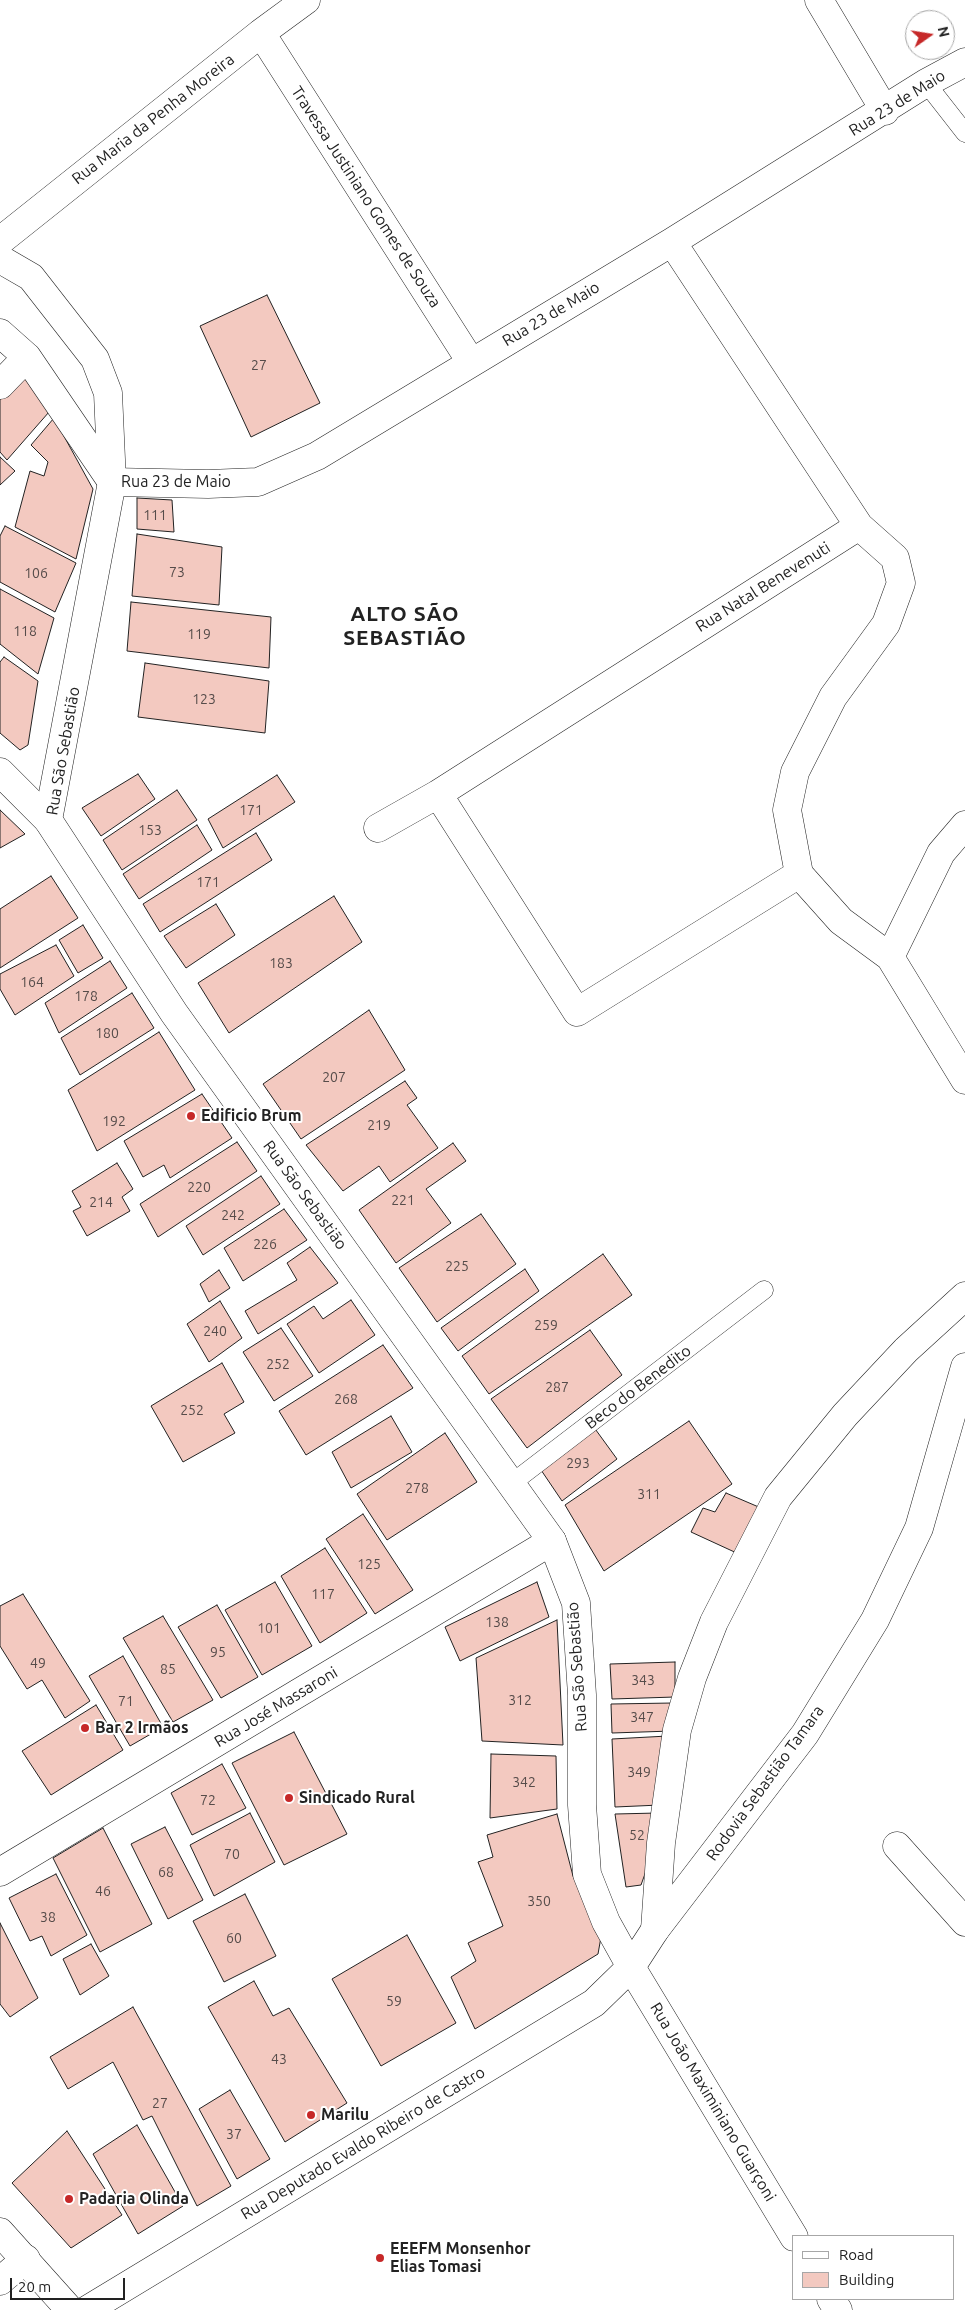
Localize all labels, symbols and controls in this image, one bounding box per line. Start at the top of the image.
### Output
north arrow [905,10,955,60]
text: N [935,25,953,39]
street label: Rua Maria da Penha Moreira [68,50,238,188]
street label: Rua 23 de Maio [845,66,949,140]
street label: Travessa Justiniano Gomes de Souza [287,83,445,311]
street label: Rua 23 de Maio [499,277,603,351]
house number: 27 [251,357,267,373]
street label: Rua 23 de Maio [121,472,231,492]
house number: 111 [143,507,167,523]
street label: Rua Natal Benevenuti [692,538,834,636]
house number: 73 [169,564,185,580]
house number: 106 [24,565,48,581]
district label: ALTO SÃO SEBASTIÃO [342,601,468,651]
house number: 118 [13,623,37,639]
house number: 119 [187,626,211,642]
street label: Rua São Sebastião [42,685,84,817]
house number: 123 [192,691,216,707]
house number: 171 [239,802,263,818]
house number: 153 [138,822,162,838]
house number: 171 [196,874,220,890]
house number: 183 [269,955,293,971]
house number: 164 [20,974,44,990]
house number: 178 [74,988,98,1004]
house number: 180 [95,1025,119,1041]
house number: 207 [322,1069,346,1085]
place label: Edificio Brum [201,1106,301,1126]
marker: Edificio Brum [185,1110,197,1122]
house number: 192 [102,1113,126,1129]
house number: 219 [367,1117,391,1133]
street label: Rua São Sebastião [259,1137,351,1253]
house number: 220 [187,1179,211,1195]
house number: 221 [391,1192,415,1208]
house number: 214 [89,1194,113,1210]
house number: 242 [221,1207,245,1223]
house number: 226 [253,1236,277,1252]
house number: 225 [445,1258,469,1274]
house number: 259 [534,1317,558,1333]
house number: 240 [203,1323,227,1339]
street label: Beco do Benedito [581,1341,695,1433]
house number: 252 [266,1356,290,1372]
house number: 287 [545,1379,569,1395]
house number: 268 [334,1391,358,1407]
house number: 252 [180,1402,204,1418]
house number: 293 [566,1455,590,1471]
house number: 278 [405,1480,429,1496]
house number: 311 [637,1486,661,1502]
house number: 125 [357,1556,381,1572]
house number: 117 [311,1586,335,1602]
street label: Rua São Sebastião [563,1601,591,1733]
house number: 138 [485,1614,509,1630]
house number: 101 [257,1620,281,1636]
house number: 95 [210,1644,226,1660]
house number: 49 [30,1655,46,1671]
house number: 85 [160,1661,176,1677]
street label: Rua José Massaroni [211,1663,341,1751]
house number: 343 [631,1672,655,1688]
house number: 312 [508,1692,532,1708]
house number: 71 [118,1693,134,1709]
street label: Rodovia Sebastião Tamara [702,1701,828,1865]
house number: 347 [630,1709,654,1725]
place label: Bar 2 Irmãos [95,1718,189,1738]
marker: Bar 2 Irmãos [79,1722,91,1734]
house number: 349 [627,1764,651,1780]
house number: 342 [512,1774,536,1790]
place label: Sindicado Rural [299,1788,415,1808]
house number: 72 [200,1792,216,1808]
marker: Sindicado Rural [283,1792,295,1804]
house number: 52 [629,1827,645,1843]
house number: 70 [224,1846,240,1862]
house number: 68 [158,1864,174,1880]
house number: 46 [95,1883,111,1899]
house number: 350 [527,1893,551,1909]
house number: 38 [40,1909,56,1925]
house number: 60 [226,1930,242,1946]
house number: 59 [386,1993,402,2009]
street label: Rua João Maximiniano Guarçoni [646,1999,780,2205]
house number: 43 [271,2051,287,2067]
street label: Rua Deputado Evaldo Ribeiro de Castro [237,2062,489,2224]
house number: 27 [152,2095,168,2111]
place label: Marilu [321,2105,369,2125]
marker: Marilu [305,2109,317,2121]
house number: 37 [226,2126,242,2142]
place label: Padaria Olinda [79,2189,189,2209]
marker: Padaria Olinda [63,2193,75,2205]
legend [792,2235,955,2300]
place label: EEEFM Monsenhor Elias Tomasi [390,2239,531,2277]
text: Road [839,2246,874,2263]
marker: EEEFM Monsenhor Elias Tomasi [374,2252,386,2264]
scale bar [12,2268,128,2300]
text: Building [839,2271,894,2288]
text: 20 m [18,2278,51,2295]

